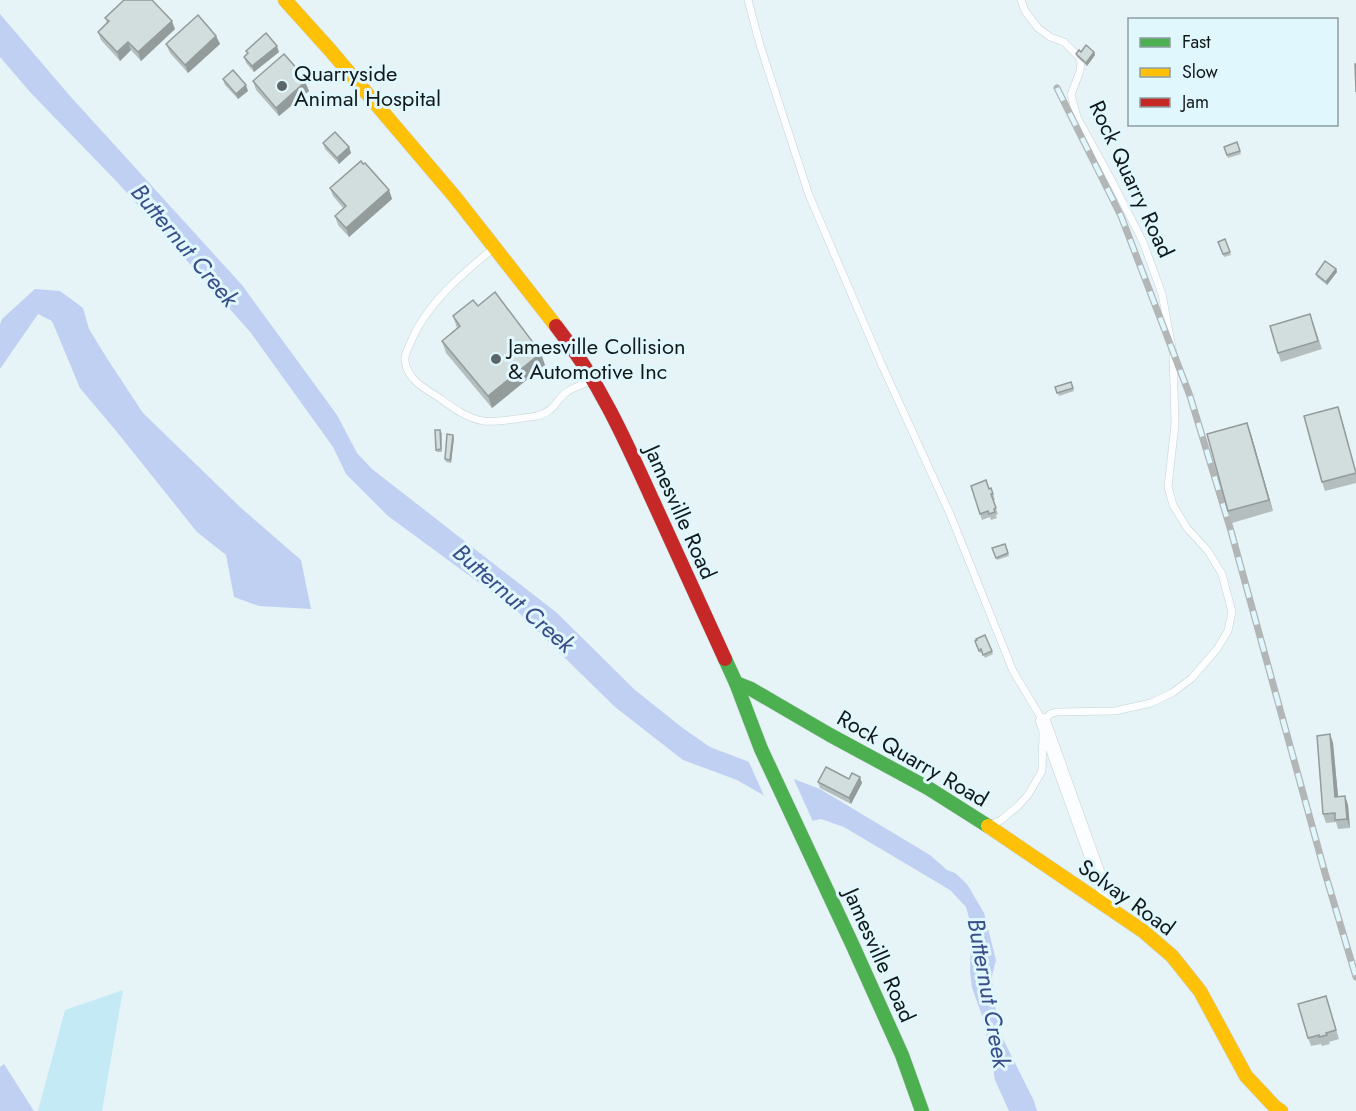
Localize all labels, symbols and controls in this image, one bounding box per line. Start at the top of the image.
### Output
legend [1128,18,1338,126]
text: Fast [1182,29,1211,55]
place label: Quarryside Animal Hospital [294,57,441,114]
text: Slow [1182,59,1219,85]
marker: Quarryside Animal Hospital [275,79,289,93]
text: Jam [1180,89,1209,115]
street label: Rock Quarry Road [1082,95,1182,263]
water label: Butternut Creek [123,176,248,316]
place label: Jamesville Collision & Automotive Inc [505,330,686,387]
marker: Jamesville Collision & Automotive Inc [489,352,503,366]
street label: Jamesville Road [636,437,725,584]
water label: Butternut Creek [445,535,584,662]
street label: Rock Quarry Road [831,702,995,814]
street label: Solvay Road [1072,851,1182,943]
street label: Jamesville Road [835,880,924,1027]
water label: Butternut Creek [959,915,1020,1072]

